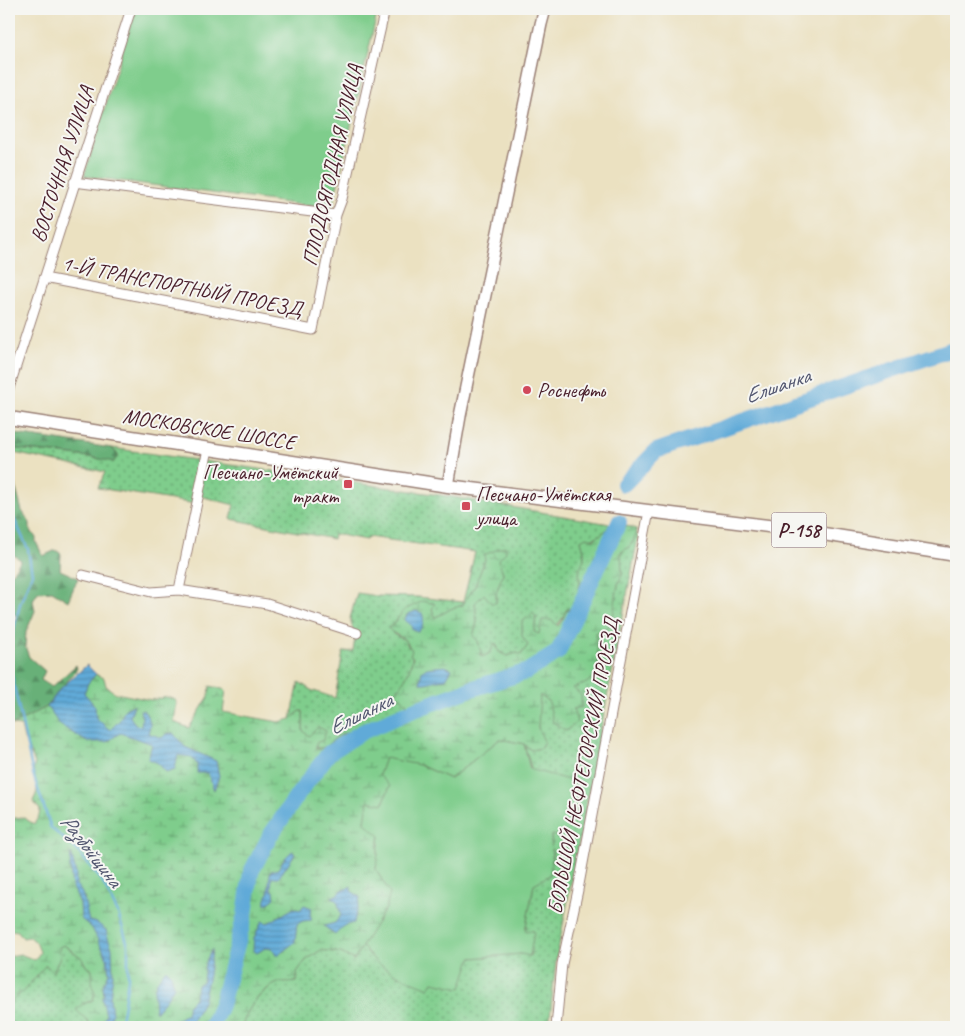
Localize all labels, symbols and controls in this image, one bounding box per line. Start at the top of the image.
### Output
street label: ПЛОДОЯГОДНАЯ УЛИЦА [296,61,368,268]
street label: ВОСТОЧНАЯ УЛИЦА [25,81,100,245]
street label: 1-Й ТРАНСПОРТНЫЙ ПРОЕЗД [60,250,306,322]
water label: Елшанка [741,361,816,410]
place label: Роснефть [537,377,606,403]
marker: Роснефть [521,384,533,396]
street label: МОСКОВСКОЕ ШОССЕ [121,403,299,456]
place label: Песчано-Умётский тракт [203,459,339,509]
marker: Песчано-Умётский тракт [342,478,354,490]
place label: Песчано-Умётская улица [474,481,612,531]
marker: Песчано-Умётская улица [460,500,472,512]
road number: Р-158 [772,512,826,548]
street label: БОЛЬШОЙ НЕФТЕГОРСКИЙ ПРОЕЗД [542,614,625,916]
water label: Елшанка [324,686,399,741]
water label: Разбойщина [54,809,130,894]

